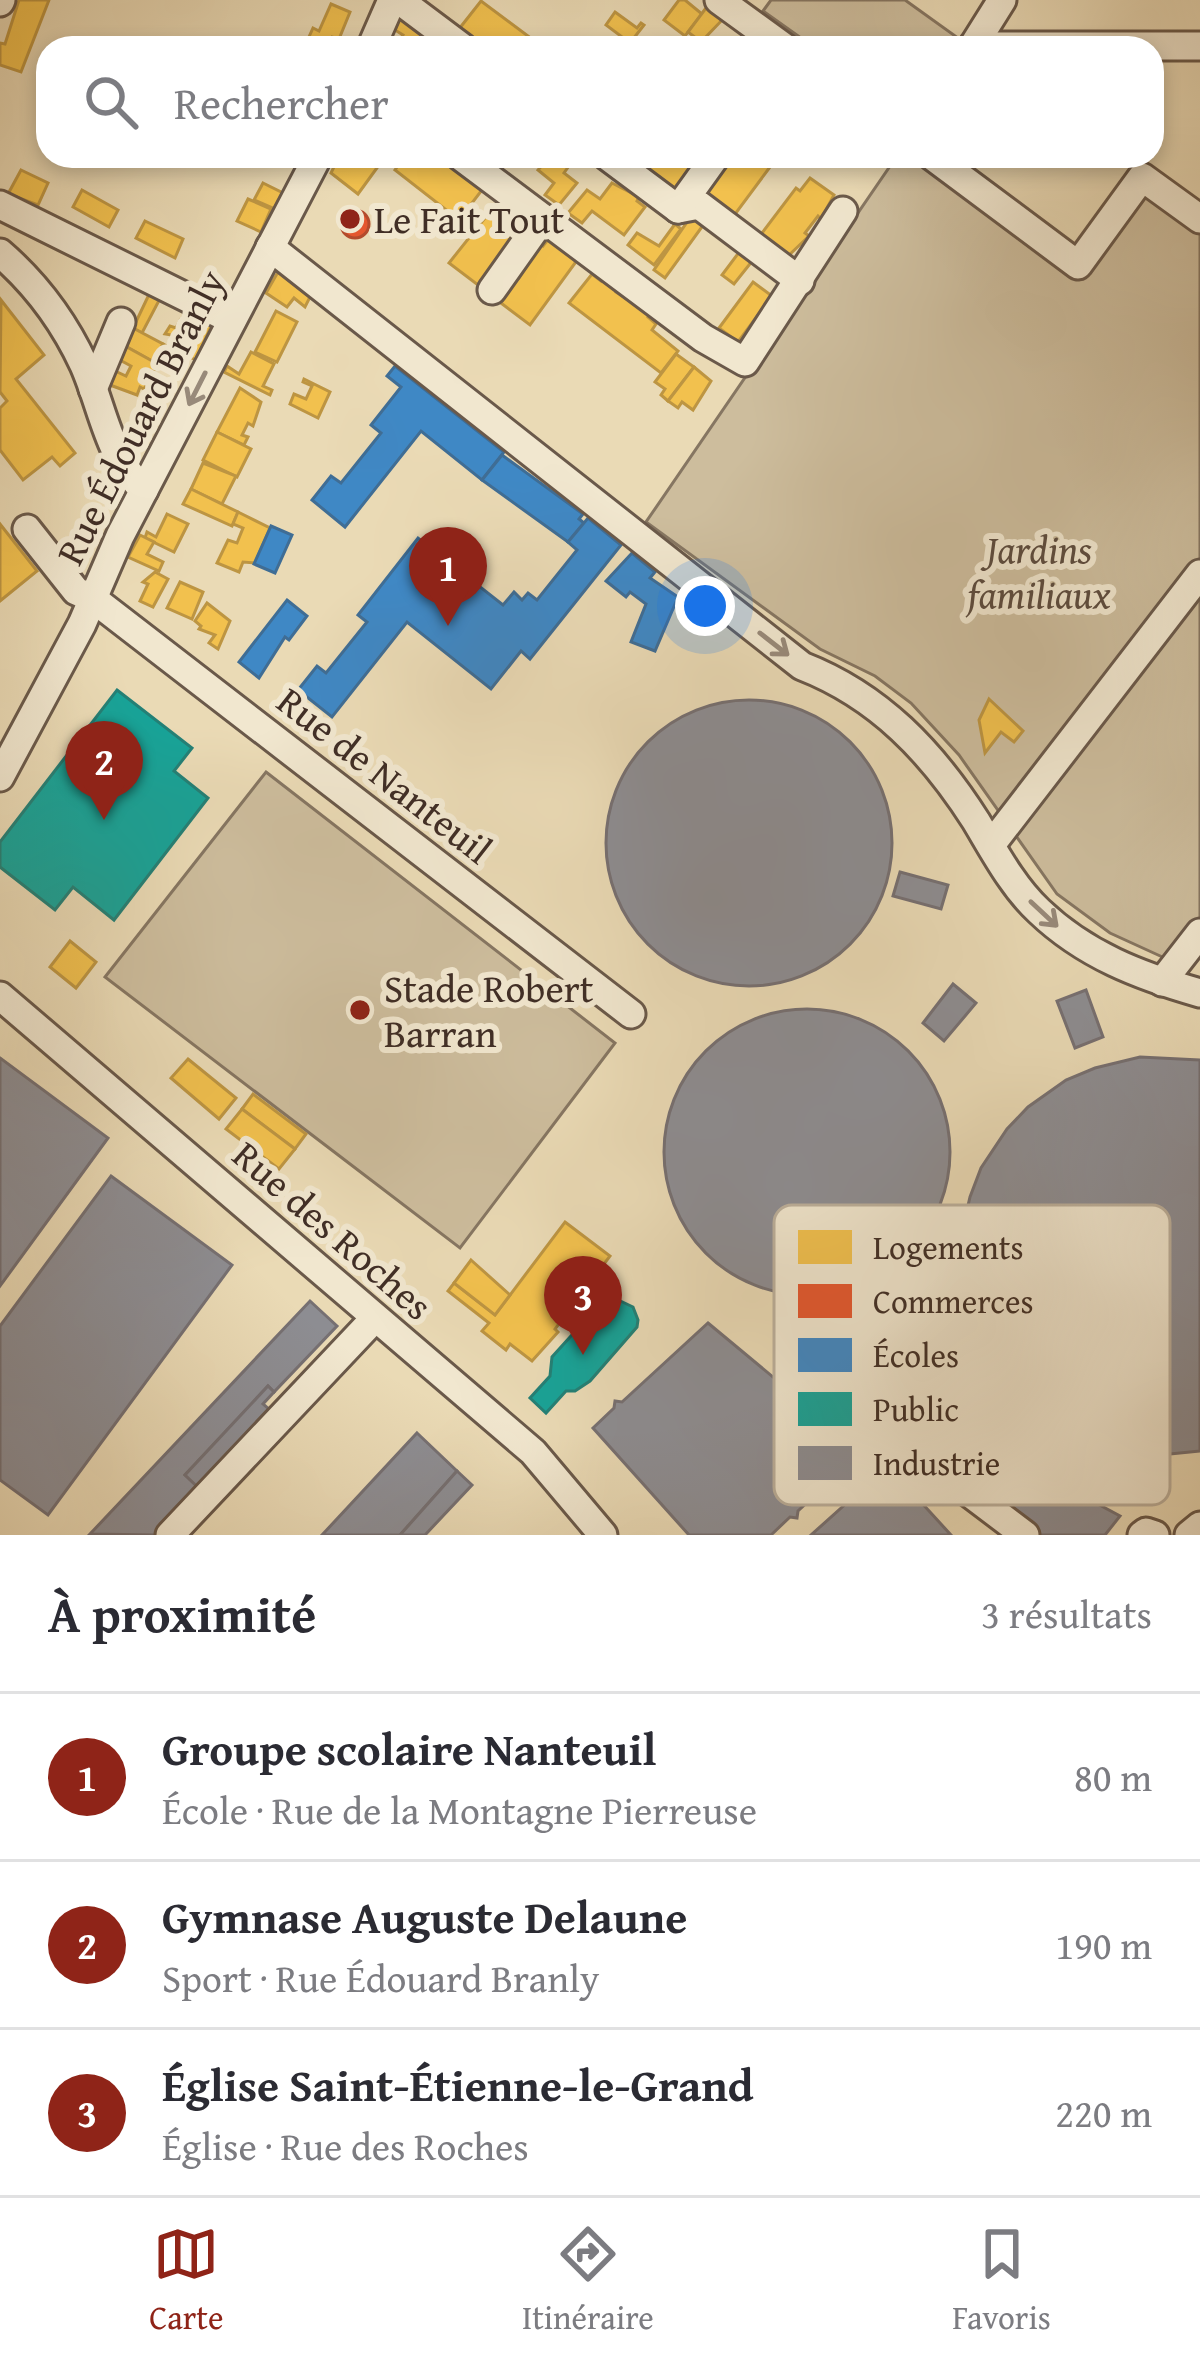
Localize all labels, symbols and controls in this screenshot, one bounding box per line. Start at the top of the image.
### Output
search box [36,36,1164,168]
icon: search [78,69,144,135]
text: Rechercher [174,70,389,135]
place label: Le Fait Tout [374,190,564,247]
marker: Le Fait Tout [337,206,363,232]
street label: Rue Édouard Branly [41,259,239,574]
one-way arrow [185,370,208,405]
park label: Jardins familiaux [966,520,1111,622]
pin: 1 [409,527,487,626]
your location [675,576,735,636]
one-way arrow [757,630,789,657]
street label: Rue de Nanteuil [266,672,505,877]
pin: 2 [65,721,143,820]
one-way arrow [1028,899,1058,928]
place label: Stade Robert Barran [384,959,594,1061]
marker: Stade Robert Barran [347,997,373,1023]
street label: Rue des Roches [221,1127,446,1333]
legend [774,1205,1170,1505]
text: Logements [873,1223,1024,1271]
pin: 3 [544,1256,622,1355]
text: Commerces [873,1277,1034,1325]
text: Écoles [873,1331,959,1379]
text: Public [873,1385,959,1433]
text: Industrie [873,1439,1000,1487]
text: À proximité [48,1576,316,1651]
text: 3 résultats [981,1585,1152,1642]
text: Groupe scolaire Nanteuil [162,1716,656,1781]
text: 1 [77,1748,97,1805]
text: 80 m [1074,1748,1152,1805]
text: École · Rue de la Montagne Pierreuse [162,1781,757,1838]
text: Gymnase Auguste Delaune [162,1884,687,1949]
text: 2 [77,1916,97,1973]
text: 190 m [1055,1916,1152,1973]
text: Sport · Rue Édouard Branly [162,1949,600,2006]
text: Église Saint-Étienne-le-Grand [162,2052,754,2117]
text: 3 [77,2084,97,2141]
text: 220 m [1055,2084,1152,2141]
text: Église · Rue des Roches [162,2117,529,2174]
tab: Carte [149,2221,224,2341]
tab: Itinéraire [522,2221,654,2341]
tab: Favoris [952,2221,1051,2341]

